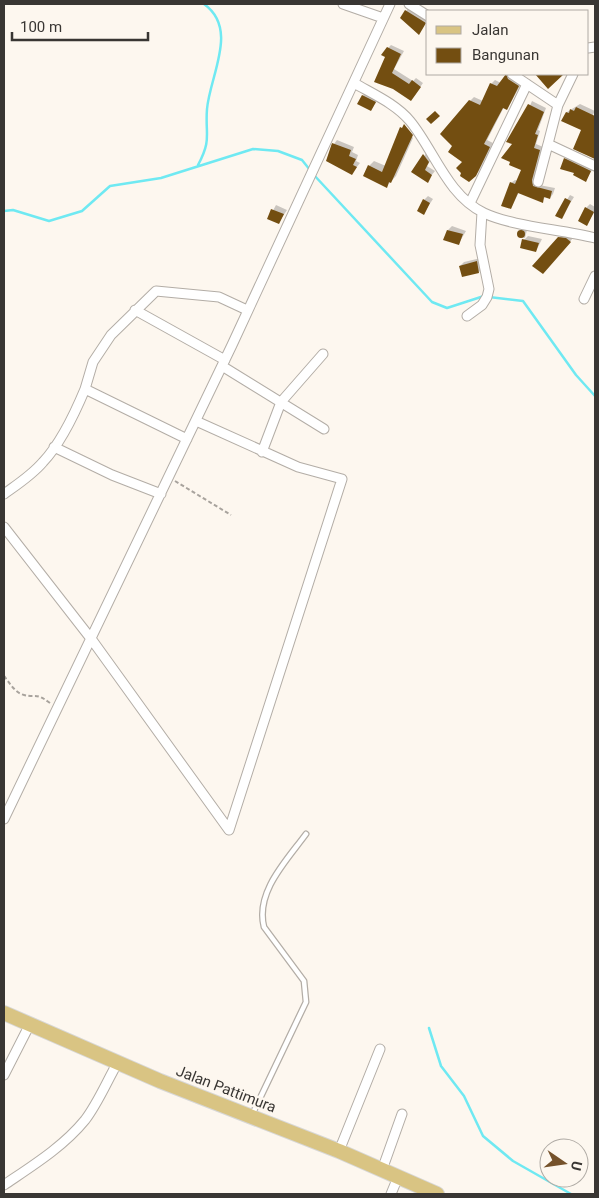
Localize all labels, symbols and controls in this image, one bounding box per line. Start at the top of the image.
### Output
scale bar [12,10,149,42]
legend [426,10,589,75]
text: 100 m [20,18,62,36]
text: Jalan [472,21,509,39]
text: Bangunan [472,46,539,64]
street label: Jalan Pattimura [173,1062,279,1116]
north arrow [539,1138,589,1188]
text: U [568,1160,586,1172]

